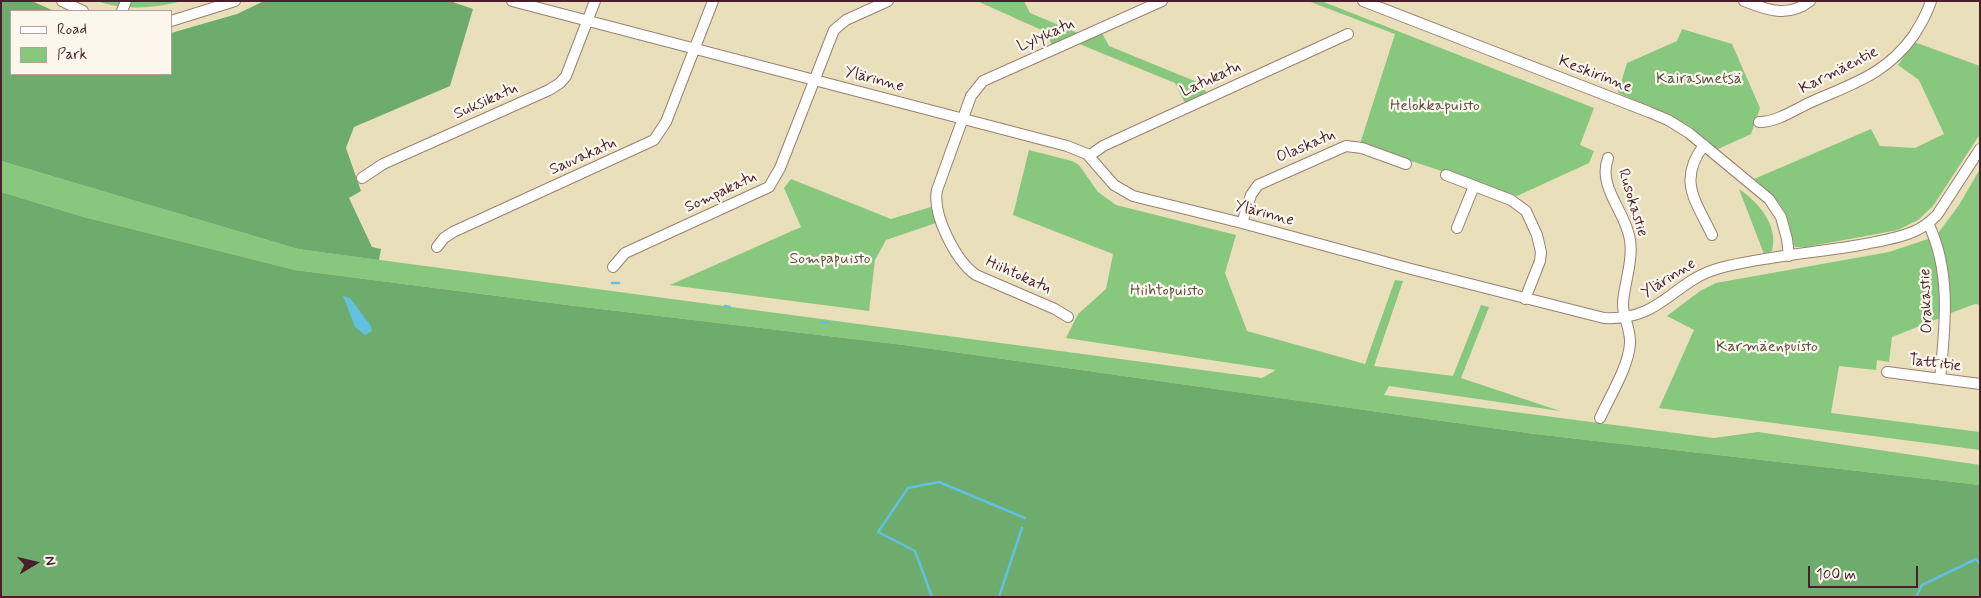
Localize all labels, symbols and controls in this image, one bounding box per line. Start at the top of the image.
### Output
legend [10,10,172,75]
street label: Lylykatu [1015,15,1077,57]
text: Road [57,20,87,40]
street label: Karmäentie [1796,43,1882,99]
text: Park [57,45,87,65]
street label: Keskirinne [1556,52,1634,98]
street label: Latukatu [1178,58,1244,102]
street label: Ylärinne [842,63,906,97]
park label: Kairasmetsä [1656,70,1742,90]
street label: Suksikatu [451,79,521,125]
park label: Helokkapuisto [1390,97,1480,117]
street label: Olaskatu [1274,126,1338,168]
street label: Sauvakatu [547,134,619,180]
street label: Rusokastie [1613,167,1651,239]
street label: Sompakatu [682,168,760,218]
street label: Ylärinne [1232,197,1296,231]
park label: Sompapuisto [789,250,871,270]
street label: Hiihtokatu [982,253,1054,299]
street label: Ylärinne [1638,255,1700,303]
street label: Orakastie [1916,268,1938,334]
park label: Hiihtopuisto [1130,282,1204,302]
park label: Karmäenpuisto [1716,338,1818,358]
street label: Tattitie [1908,351,1962,377]
north arrow [10,538,60,588]
text: N [40,555,59,567]
scale bar [1811,556,1921,588]
text: 100 m [1816,565,1856,585]

